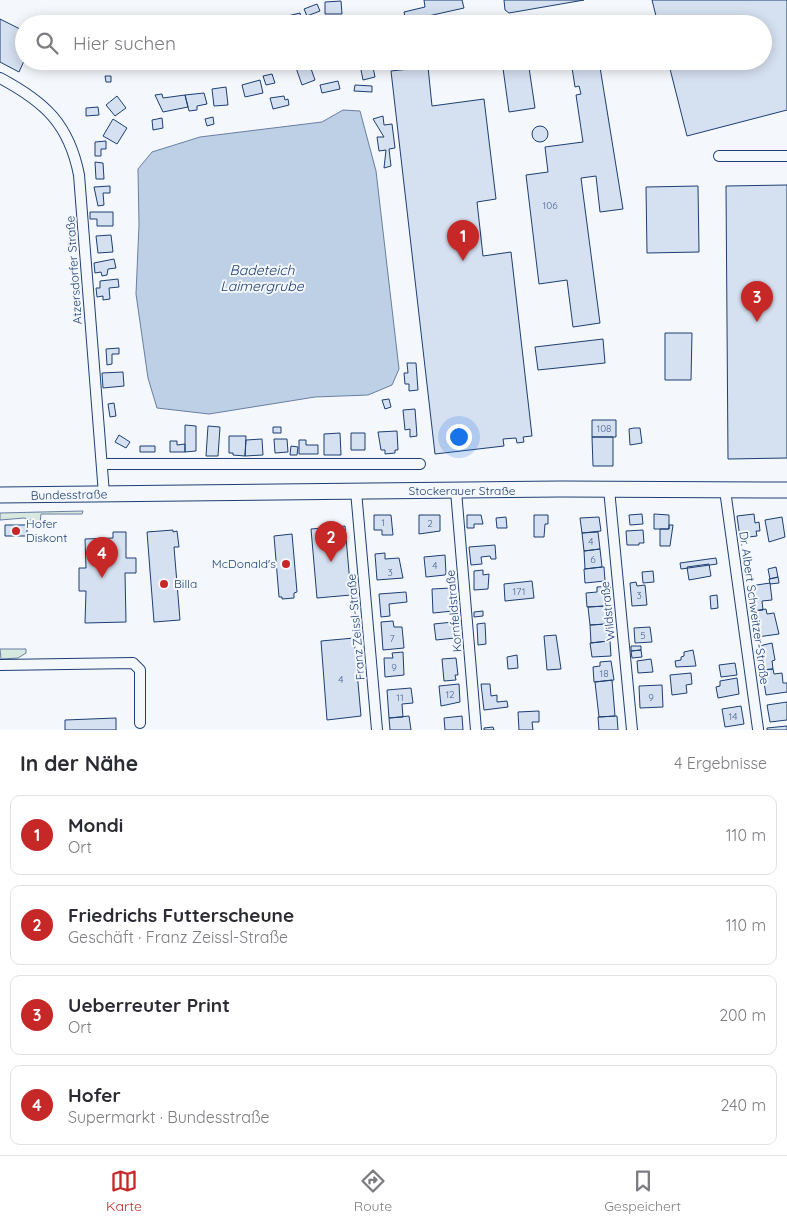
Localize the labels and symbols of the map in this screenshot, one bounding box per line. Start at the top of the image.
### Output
house number: 106 [542,199,558,212]
street label: Atzersdorfer Straße [62,215,85,325]
pin: 1 [447,220,479,261]
water label: Badeteich Laimergrube [220,261,305,295]
pin: 3 [741,281,773,322]
house number: 108 [596,422,612,435]
your location [446,424,472,450]
street label: Stockerauer Straße [409,483,516,498]
street label: Bundesstraße [30,486,108,503]
place label: Hofer Diskont [26,516,67,545]
house number: 1 [381,516,385,529]
house number: 2 [427,517,433,530]
pin: 2 [315,521,347,562]
marker: Hofer Diskont [10,525,22,537]
street label: Dr. Albert Schweitzer-Straße [736,530,773,686]
house number: 4 [588,535,594,548]
pin: 4 [86,537,118,578]
house number: 6 [590,553,596,566]
place label: McDonald's [212,556,276,571]
marker: McDonald's [280,558,292,570]
house number: 4 [432,559,438,572]
house number: 3 [387,566,393,579]
street label: Kornfeldstraße [442,569,465,653]
street label: Franz Zeissl-Straße [343,573,368,681]
place label: Billa [174,576,197,591]
marker: Billa [158,578,170,590]
street label: Wildstraße [597,580,618,641]
house number: 171 [512,585,526,598]
house number: 3 [636,589,642,602]
house number: 5 [640,629,646,642]
house number: 7 [389,632,395,645]
house number: 9 [391,661,397,674]
house number: 18 [599,667,609,680]
house number: 4 [338,673,344,686]
house number: 12 [445,688,455,701]
house number: 11 [396,691,404,704]
house number: 9 [648,691,654,704]
house number: 14 [729,710,737,723]

